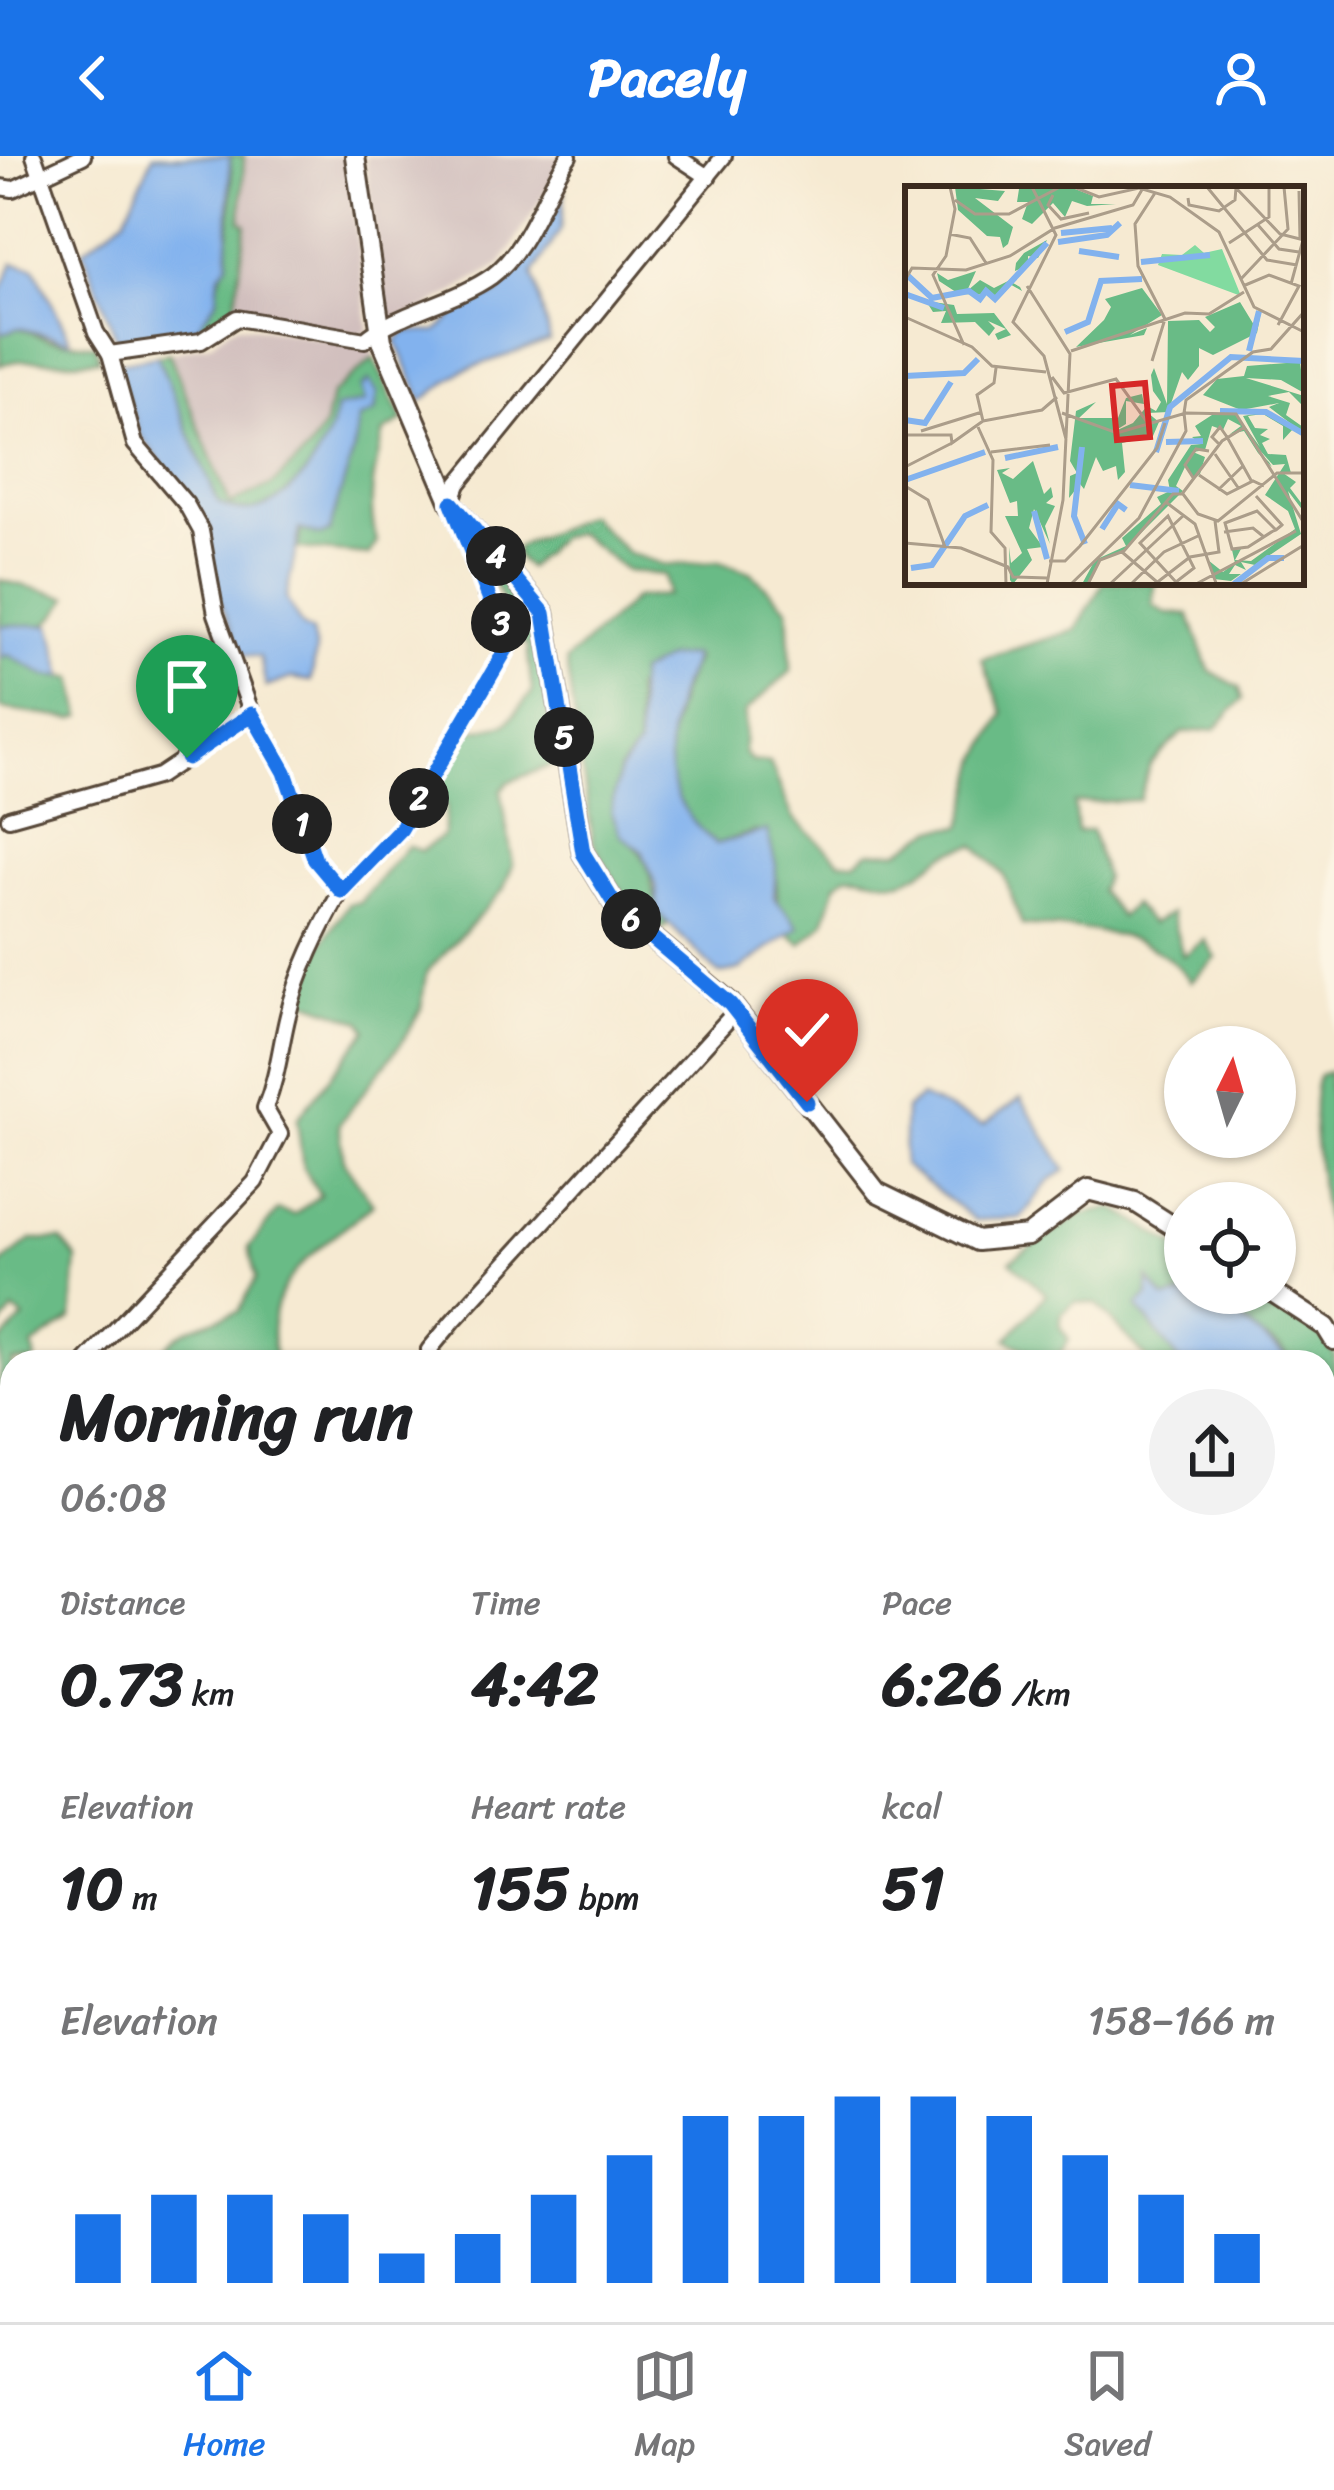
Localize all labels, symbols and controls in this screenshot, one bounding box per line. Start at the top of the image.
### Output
text: Pacely [588,30,746,126]
icon: back [60,45,126,111]
icon: person [1208,45,1274,111]
inset map [905,186,1304,585]
pin: 4 [466,526,526,586]
text: 4 [486,527,506,585]
pin: 3 [471,593,531,653]
text: 3 [492,594,510,652]
pin [136,635,238,758]
icon: arrive [154,653,220,719]
pin: 5 [534,707,594,767]
text: 5 [554,708,574,766]
pin: 2 [389,768,449,828]
text: 2 [409,769,429,827]
pin: 1 [272,794,332,854]
text: 1 [295,795,309,853]
pin: 6 [601,889,661,949]
text: 6 [622,890,640,948]
pin [756,979,858,1102]
icon: check [774,997,840,1063]
north arrow [1164,1026,1296,1158]
map controls [1164,1026,1296,1314]
button: locate [1164,1182,1296,1314]
text: Morning run [60,1359,413,1476]
button: share [1149,1389,1275,1515]
text: 06:08 [60,1463,167,1532]
text: Distance [60,1574,185,1632]
text: Time [471,1574,541,1632]
text: Pace [882,1574,952,1632]
text: 0.73 [60,1632,183,1738]
text: 4:42 [471,1632,599,1738]
text: 6:26 [882,1632,1003,1738]
text: km [183,1665,235,1723]
text: /km [1003,1665,1071,1723]
text: Elevation [60,1778,194,1836]
text: Heart rate [471,1778,626,1836]
text: kcal [882,1778,942,1836]
text: 10 [60,1836,124,1942]
text: 155 [471,1836,570,1942]
text: 51 [882,1836,944,1942]
text: m [124,1869,158,1927]
text: bpm [570,1869,640,1927]
text: Elevation [60,1986,218,2055]
text: 158–166 m [1088,1986,1275,2055]
tab: Home [183,2343,266,2473]
tab: Map [632,2343,698,2473]
tab: Saved [1064,2343,1151,2473]

